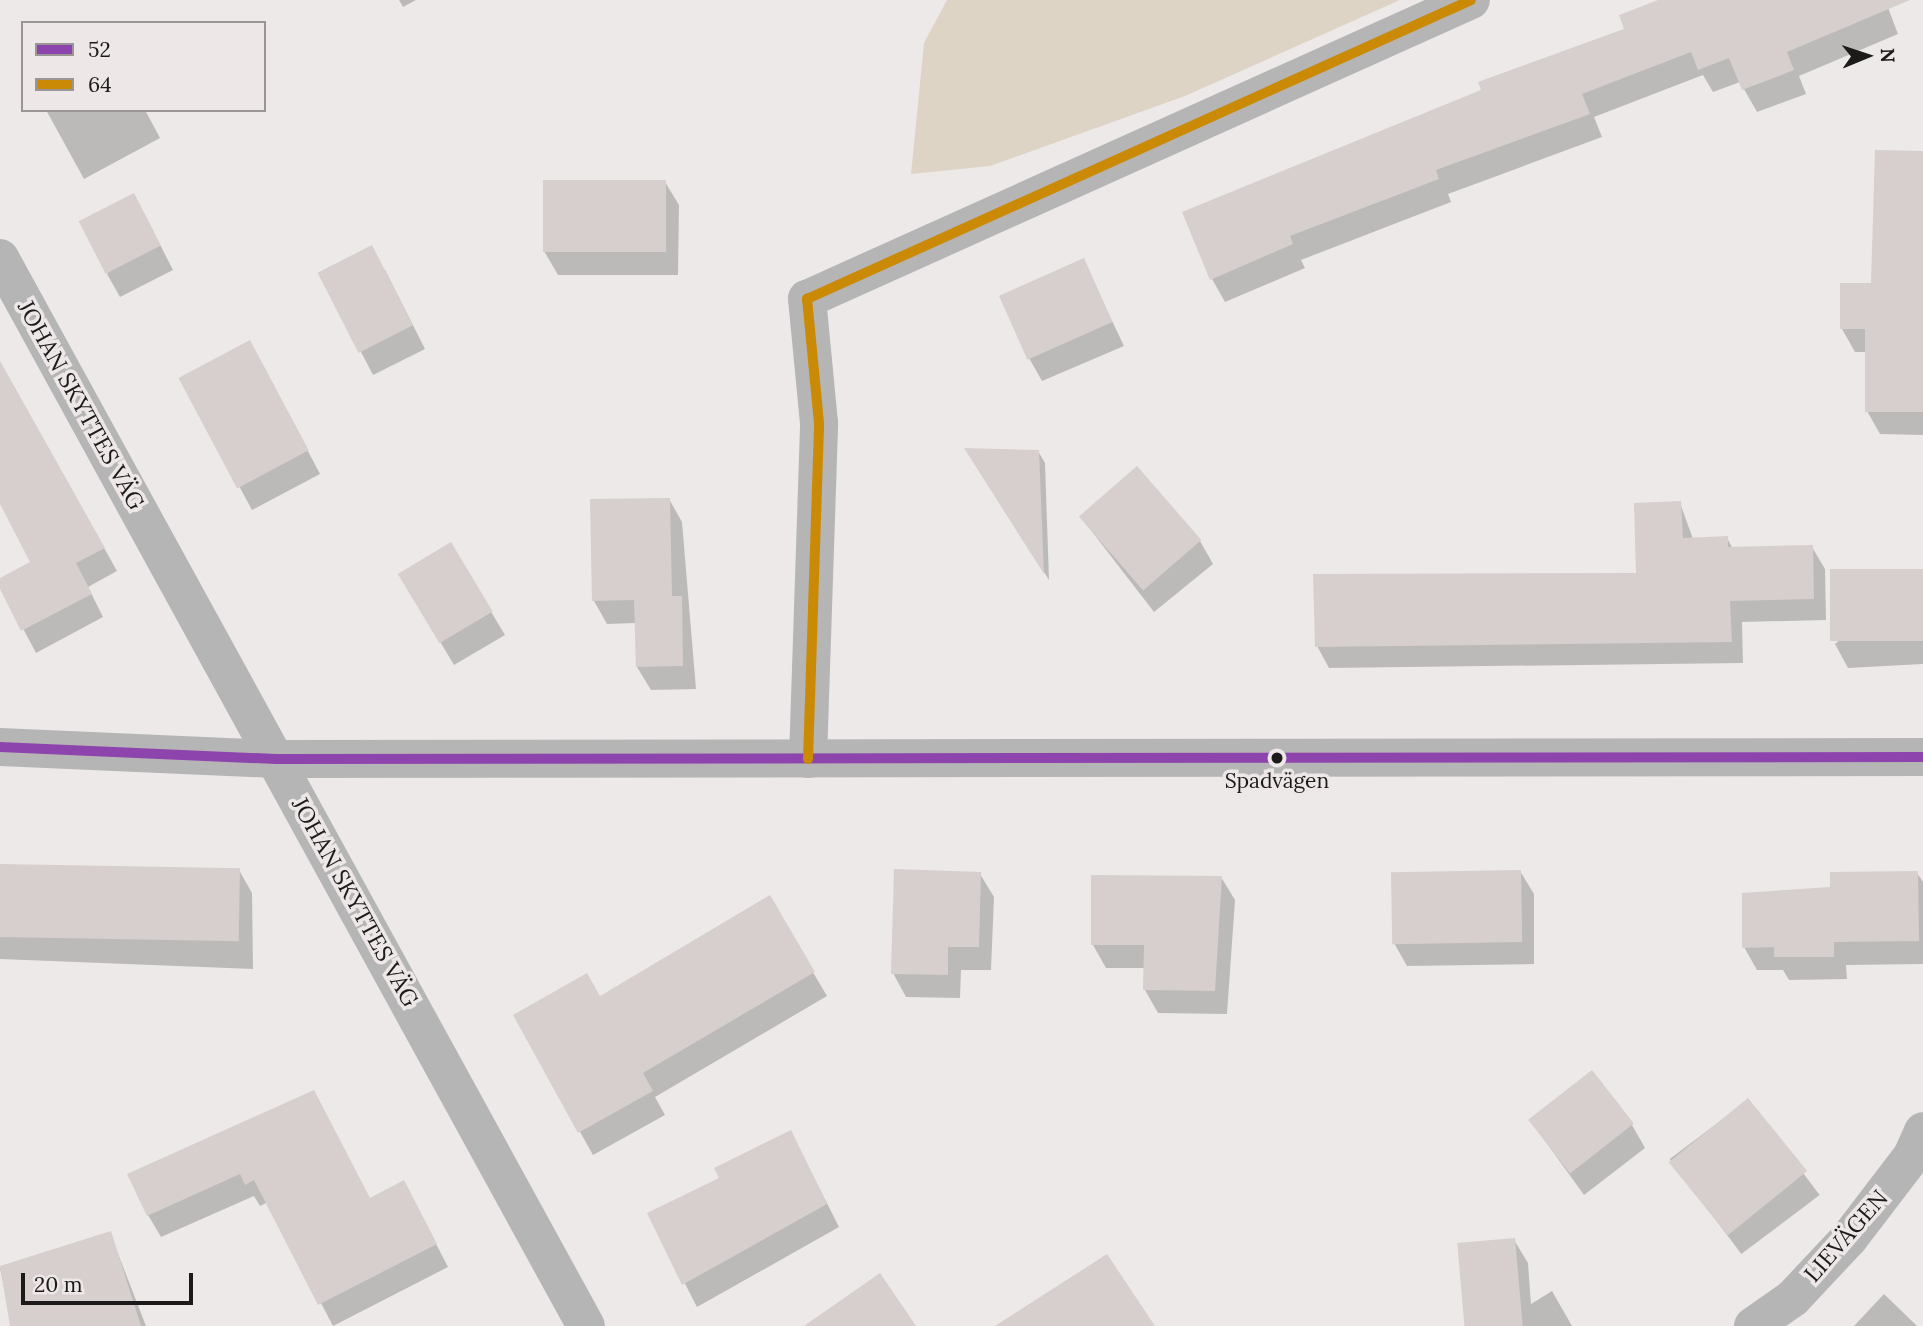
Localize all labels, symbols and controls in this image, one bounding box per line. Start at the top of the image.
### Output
legend [21,21,266,112]
north arrow [1832,21,1902,91]
text: 52 [88,36,111,63]
text: N [1876,48,1900,63]
text: 64 [88,71,112,98]
street label: JOHAN SKYTTES VÄG [12,296,150,514]
marker: Spadvägen [1270,751,1284,765]
place label: Spadvägen [1225,768,1329,794]
street label: JOHAN SKYTTES VÄG [286,793,424,1011]
street label: LIEVÄGEN [1799,1184,1893,1288]
scale bar [24,1260,196,1304]
text: 20 m [34,1271,83,1298]

